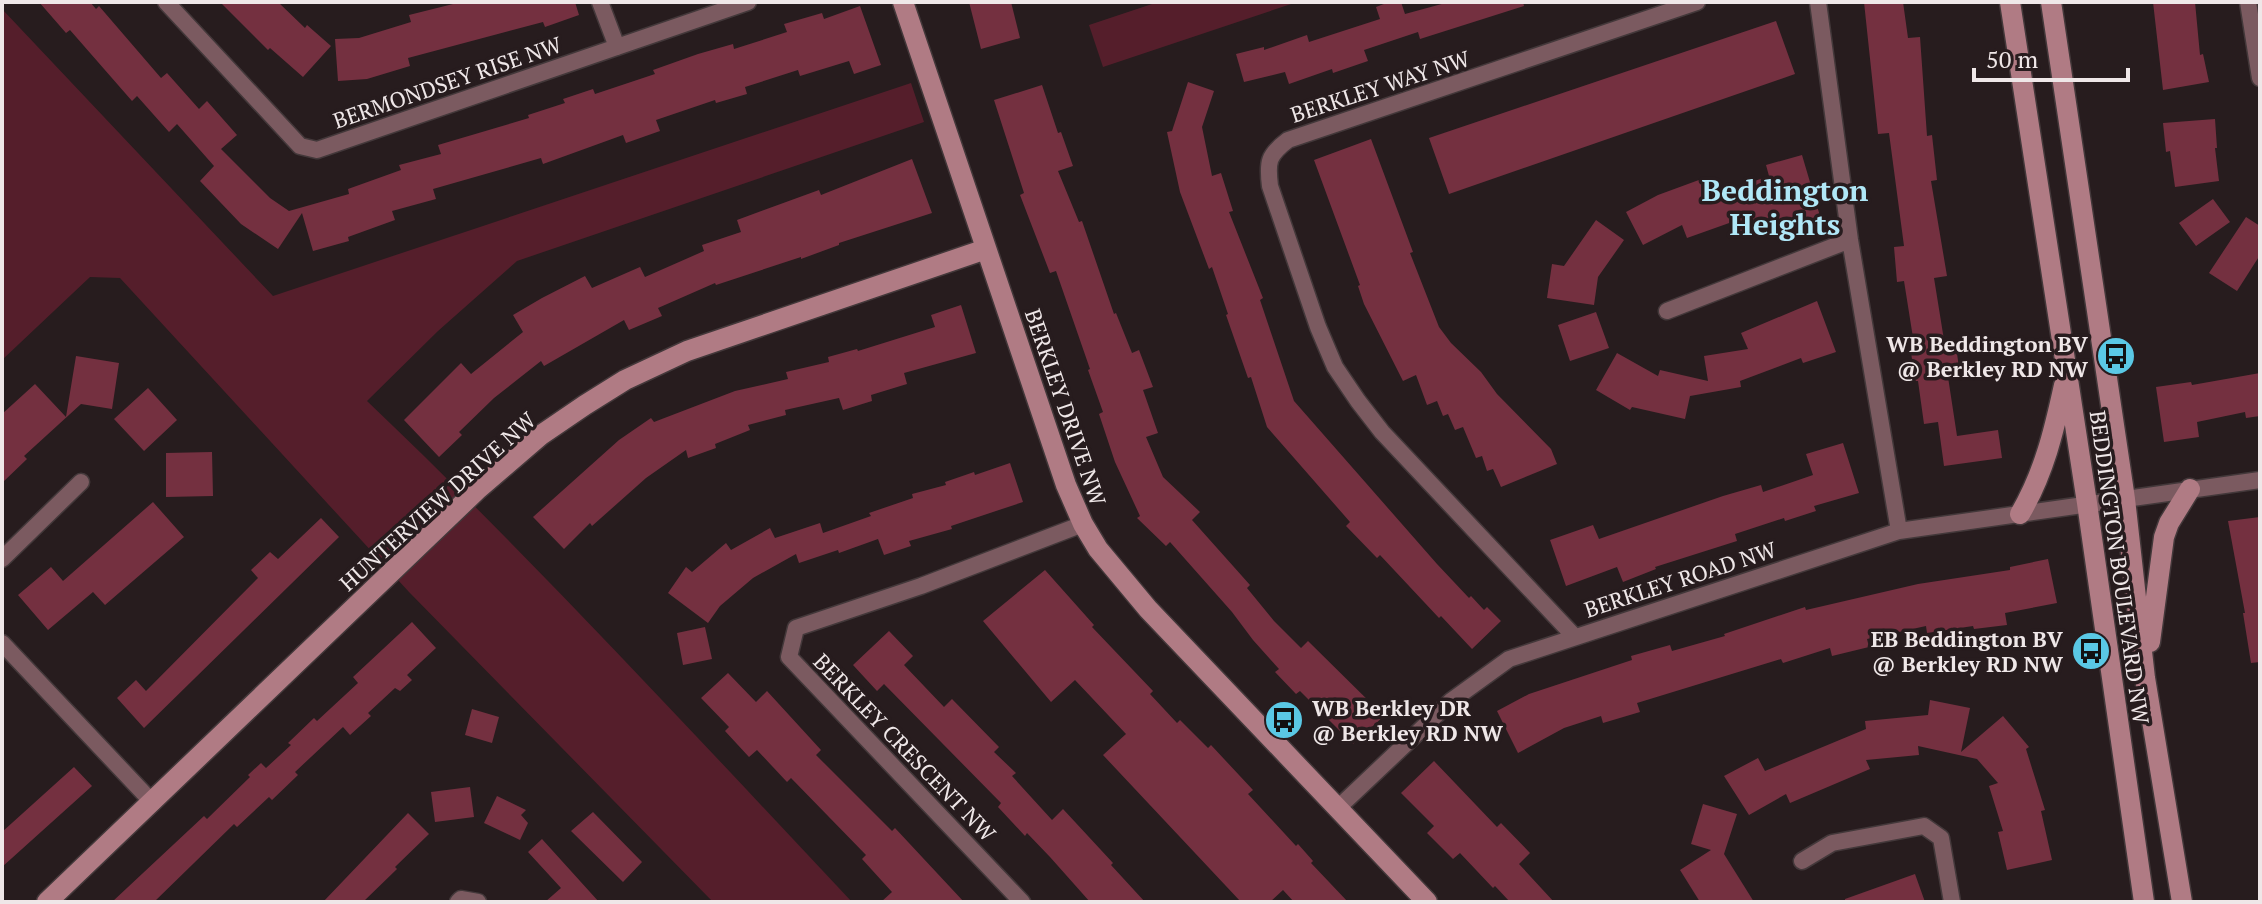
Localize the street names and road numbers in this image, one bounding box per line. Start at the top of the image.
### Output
street label: BERMONDSEY RISE NW [329,29,566,135]
street label: BERKLEY WAY NW [1287,43,1474,129]
street label: BERKLEY DRIVE NW [1019,305,1113,510]
street label: HUNTERVIEW DRIVE NW [333,405,542,597]
street label: BEDDINGTON BOULEVARD NW [2084,408,2156,726]
street label: BERKLEY ROAD NW [1580,534,1780,624]
street label: BERKLEY CRESCENT NW [808,647,1003,847]

